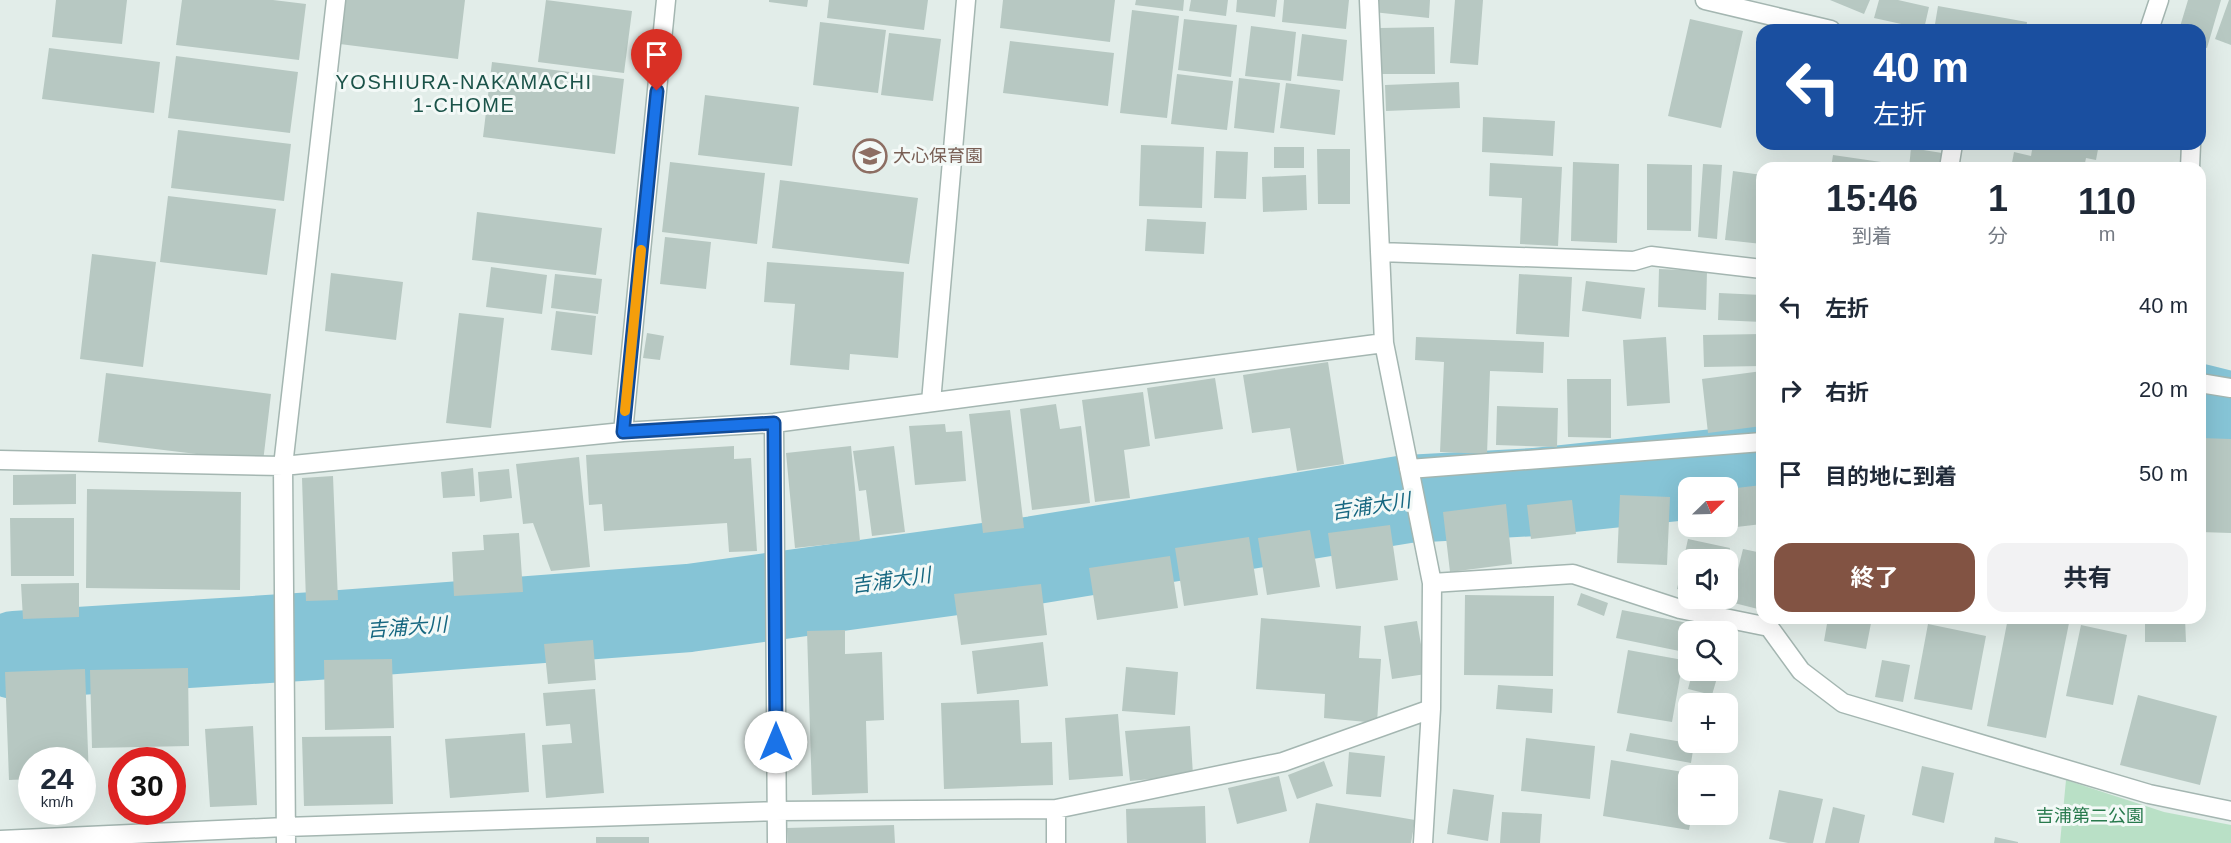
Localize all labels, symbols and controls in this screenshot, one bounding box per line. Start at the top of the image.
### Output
pin [631,29,682,91]
icon: arrive [640,38,673,71]
text: 40 m [1873,44,1969,91]
icon: left [1774,48,1852,126]
district label: YOSHIURA-NAKAMACHI 1-CHOME [335,71,593,116]
text: 左折 [1873,100,1927,130]
school or university icon: 大心保育園 [852,138,888,174]
place label: 大心保育園 [893,146,983,166]
text: 15:46 [1826,178,1918,219]
text: 1 [1988,178,2008,219]
text: 110 [2078,181,2136,222]
text: m [2099,223,2115,245]
text: 到着 [1852,225,1892,247]
text: 分 [1988,225,2008,247]
icon: left [1774,290,1807,323]
text: 40 m [2139,293,2188,318]
text: 左折 [1825,296,1869,321]
icon: right [1774,374,1807,407]
text: 20 m [2139,377,2188,402]
text: 右折 [1825,380,1869,405]
icon: arrive [1774,458,1807,491]
text: 50 m [2139,461,2188,486]
text: 目的地に到着 [1825,464,1957,489]
north arrow [1678,477,1738,537]
map controls [1678,477,1738,825]
water label: 吉浦大川 [1330,489,1414,523]
button: 終了 [1774,543,1975,612]
button: 共有 [1987,543,2188,612]
button: sound [1678,549,1738,609]
water label: 吉浦大川 [850,563,934,596]
water label: 吉浦大川 [366,613,450,641]
button: search [1678,621,1738,681]
button: + [1678,693,1738,753]
position arrow [744,710,808,774]
speed limit sign: 30 [108,747,186,825]
text: 24 [40,762,74,795]
button: − [1678,765,1738,825]
text: km/h [41,793,73,810]
park label: 吉浦第二公園 [2036,806,2144,826]

